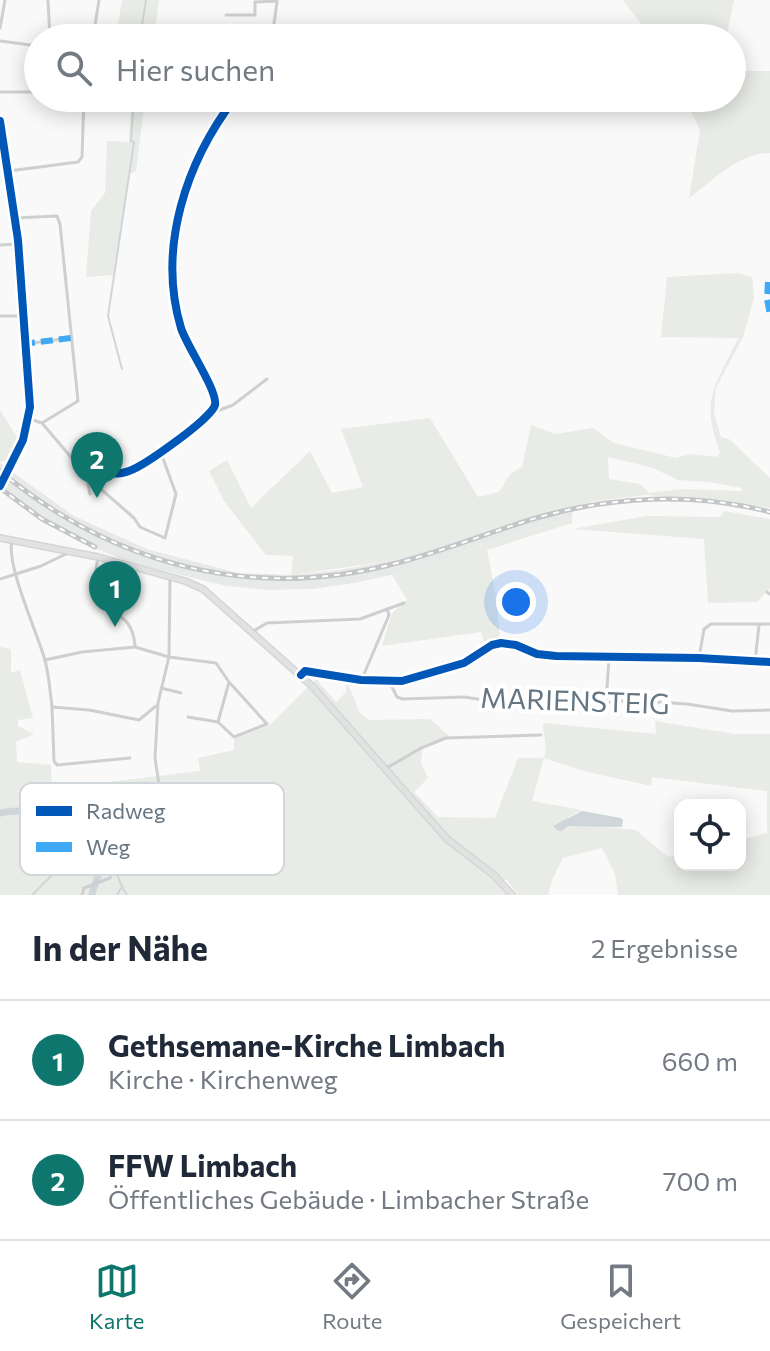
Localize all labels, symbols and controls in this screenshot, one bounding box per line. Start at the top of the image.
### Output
search box [24,24,746,112]
icon: search [52,46,96,90]
text: Hier suchen [116,50,275,87]
pin: 2 [71,432,123,498]
pin: 1 [89,561,141,627]
your location [496,582,536,622]
street label: MARIENSTEIG [480,680,670,720]
legend [20,783,284,875]
text: Radweg [86,797,166,824]
map controls [674,799,746,871]
button: locate [674,799,746,871]
text: Weg [86,833,131,860]
text: In der Nähe [32,926,208,968]
text: 2 Ergebnisse [591,932,738,963]
text: Gethsemane-Kirche Limbach [108,1026,505,1063]
text: 1 [52,1045,64,1076]
text: 660 m [662,1045,738,1076]
text: Kirche · Kirchenweg [108,1063,338,1094]
text: FFW Limbach [108,1146,297,1183]
text: 2 [51,1165,65,1196]
text: 700 m [663,1165,738,1196]
text: Öffentliches Gebäude · Limbacher Straße [108,1183,589,1214]
tab: Karte [89,1259,144,1334]
tab: Route [322,1259,382,1334]
tab: Gespeichert [560,1259,681,1334]

